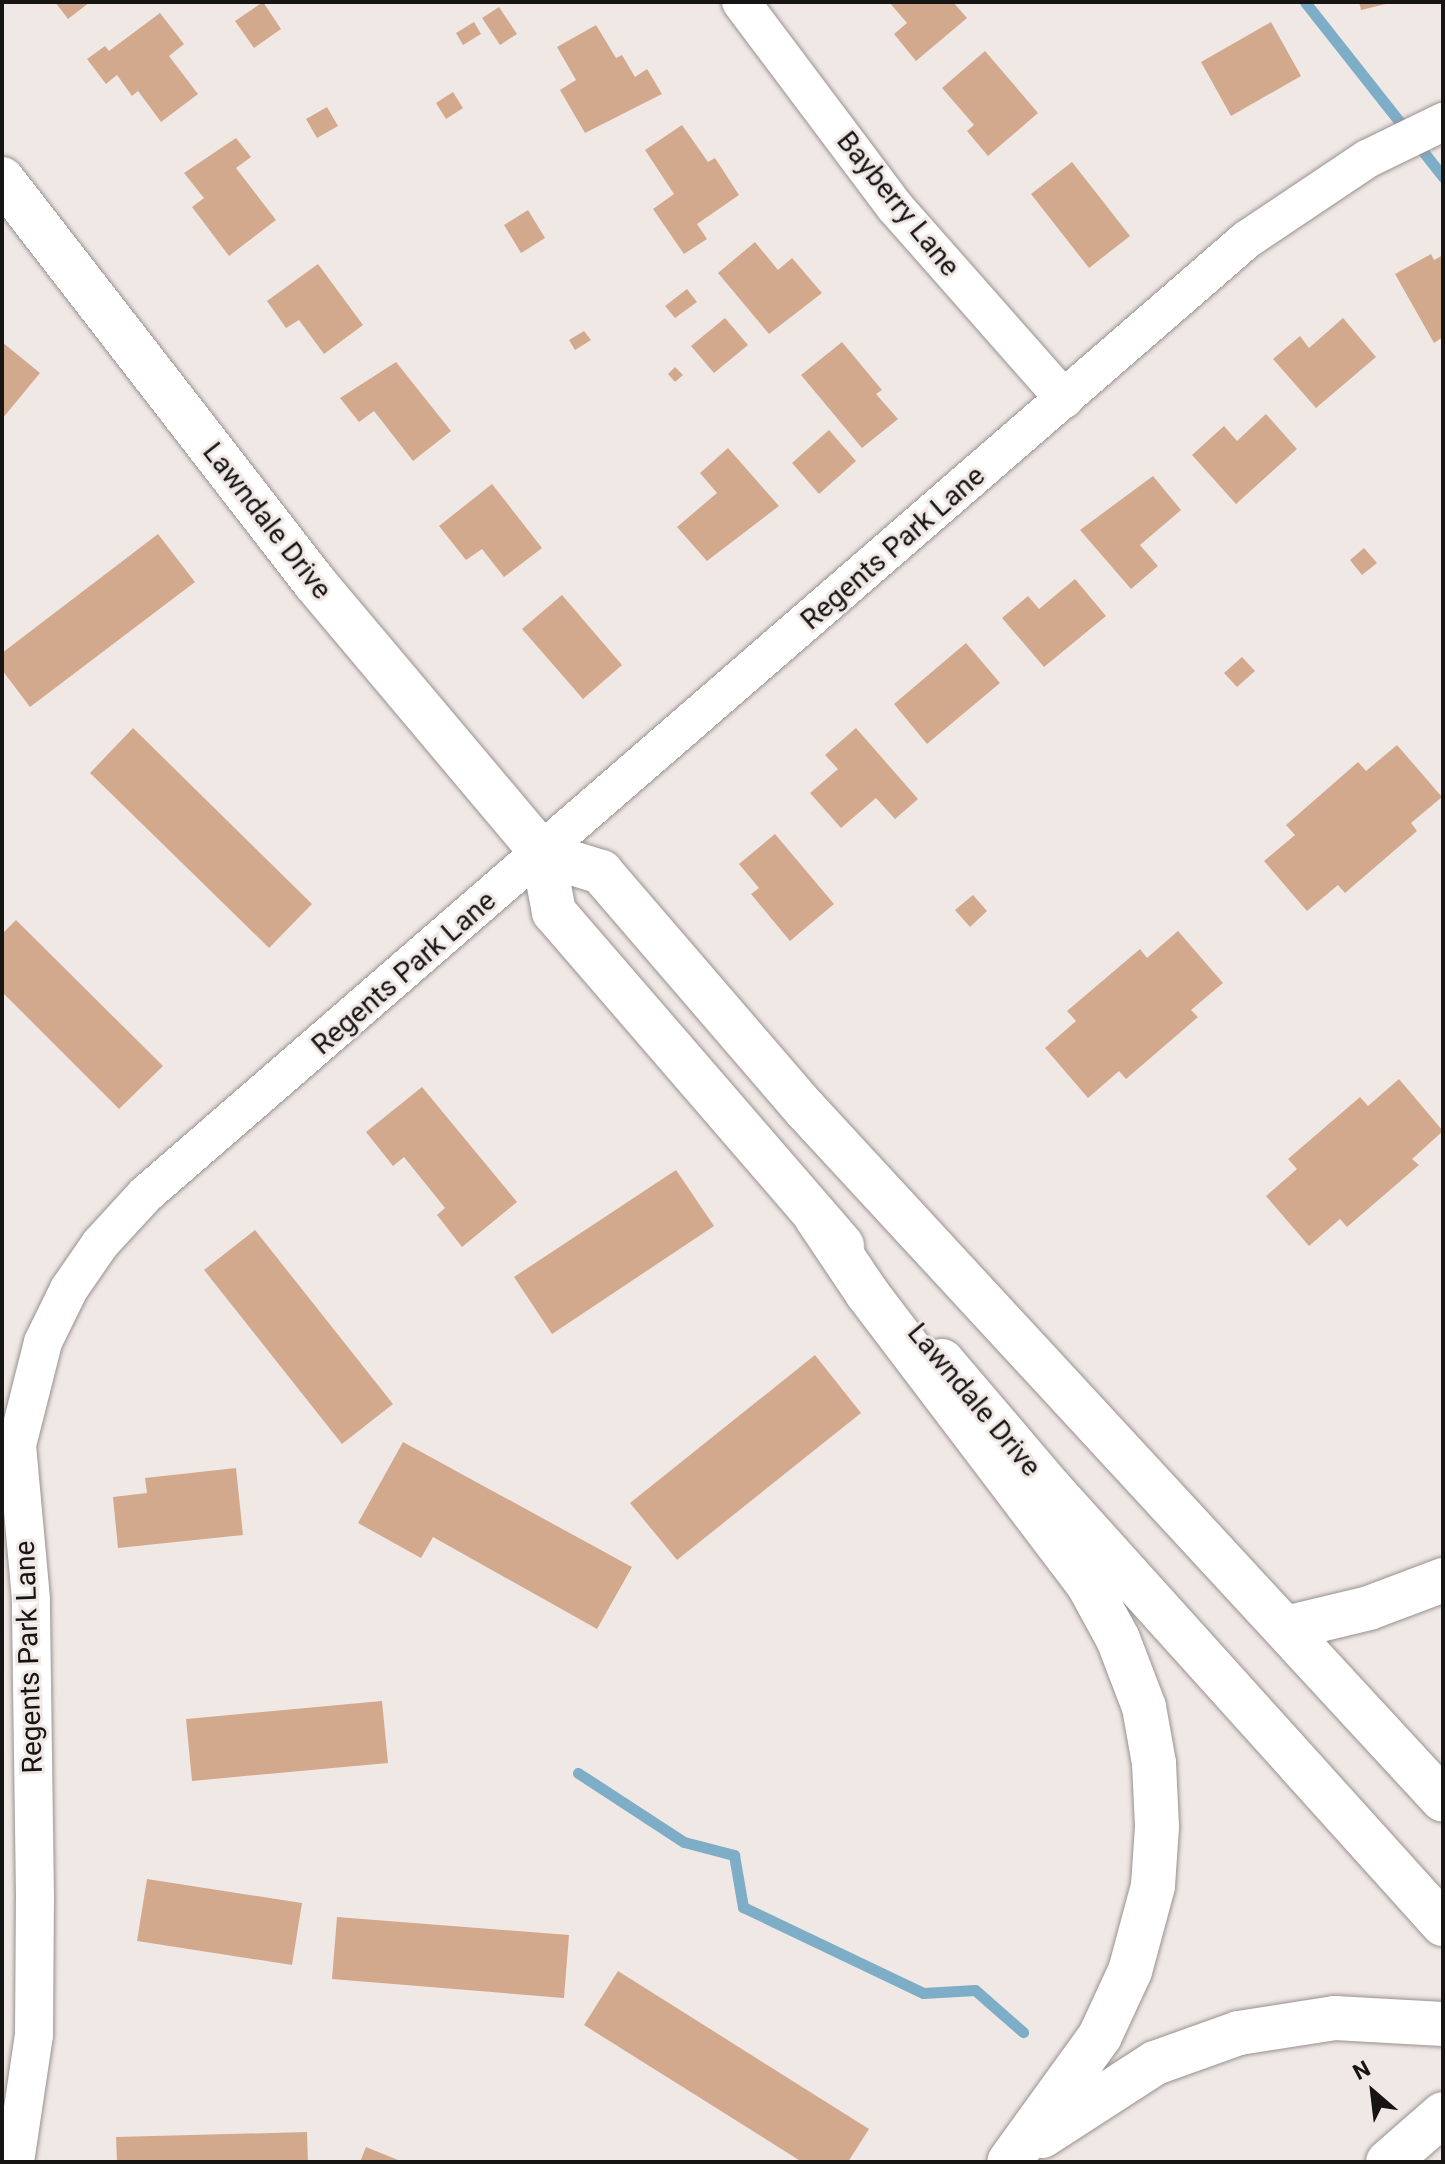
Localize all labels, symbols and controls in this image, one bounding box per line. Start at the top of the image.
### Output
street label: Bayberry Lane [829,125,967,283]
street label: Lawndale Drive [195,436,339,606]
street label: Regents Park Lane [794,459,992,637]
street label: Regents Park Lane [305,884,503,1062]
street label: Lawndale Drive [900,1317,1048,1483]
street label: Regents Park Lane [8,1540,50,1774]
north arrow [1333,2052,1413,2132]
text: N [1349,2056,1374,2085]

